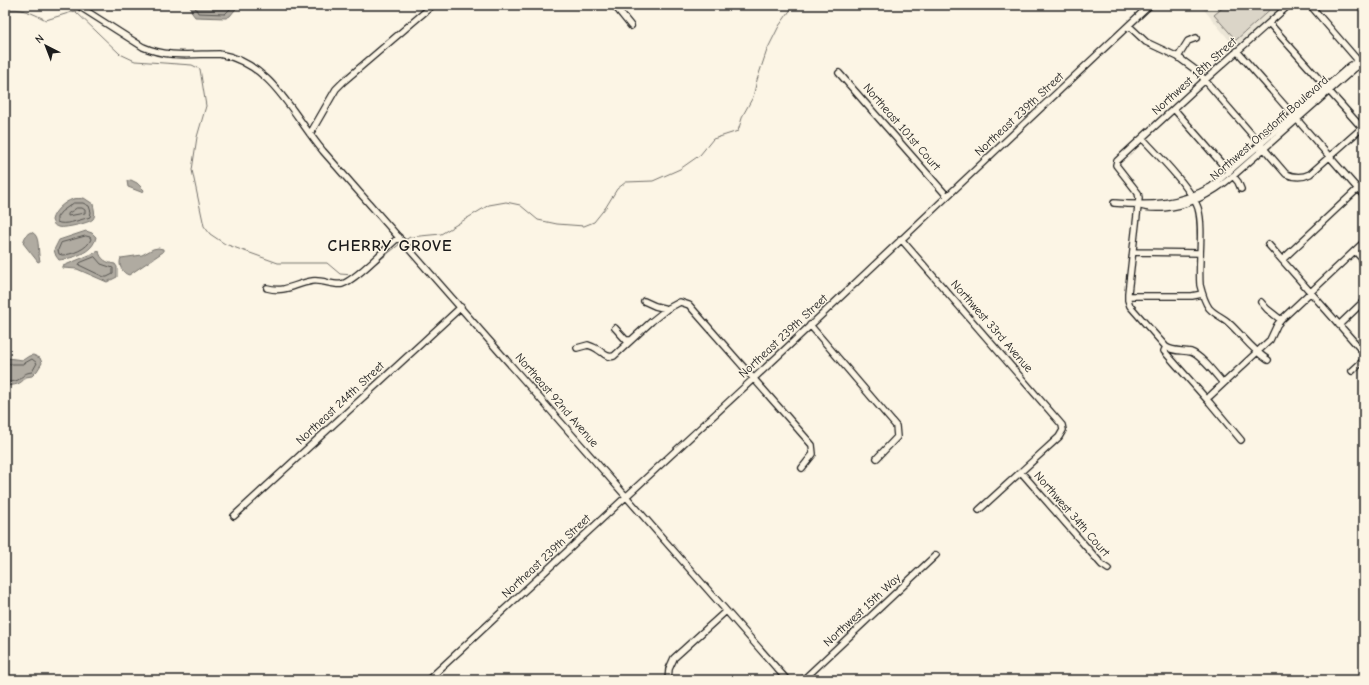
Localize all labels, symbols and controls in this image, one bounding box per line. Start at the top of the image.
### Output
north arrow [26,26,66,66]
text: N [33,32,47,46]
street label: Northwest 18th Street [1149,34,1240,118]
street label: Northeast 239th Street [972,69,1067,159]
street label: Northwest Onsdorff Boulevard [1207,73,1331,183]
street label: Northeast 101st Court [860,81,944,174]
district label: CHERRY GROVE [328,237,452,255]
street label: Northwest 33rd Avenue [948,277,1036,375]
street label: Northeast 239th Street [736,291,831,381]
street label: Northeast 92nd Avenue [512,350,602,450]
street label: Northeast 244th Street [293,358,387,447]
street label: Northwest 34th Court [1031,469,1113,560]
street label: Northeast 239th Street [499,511,594,601]
street label: Northwest 15th Way [820,570,904,649]

